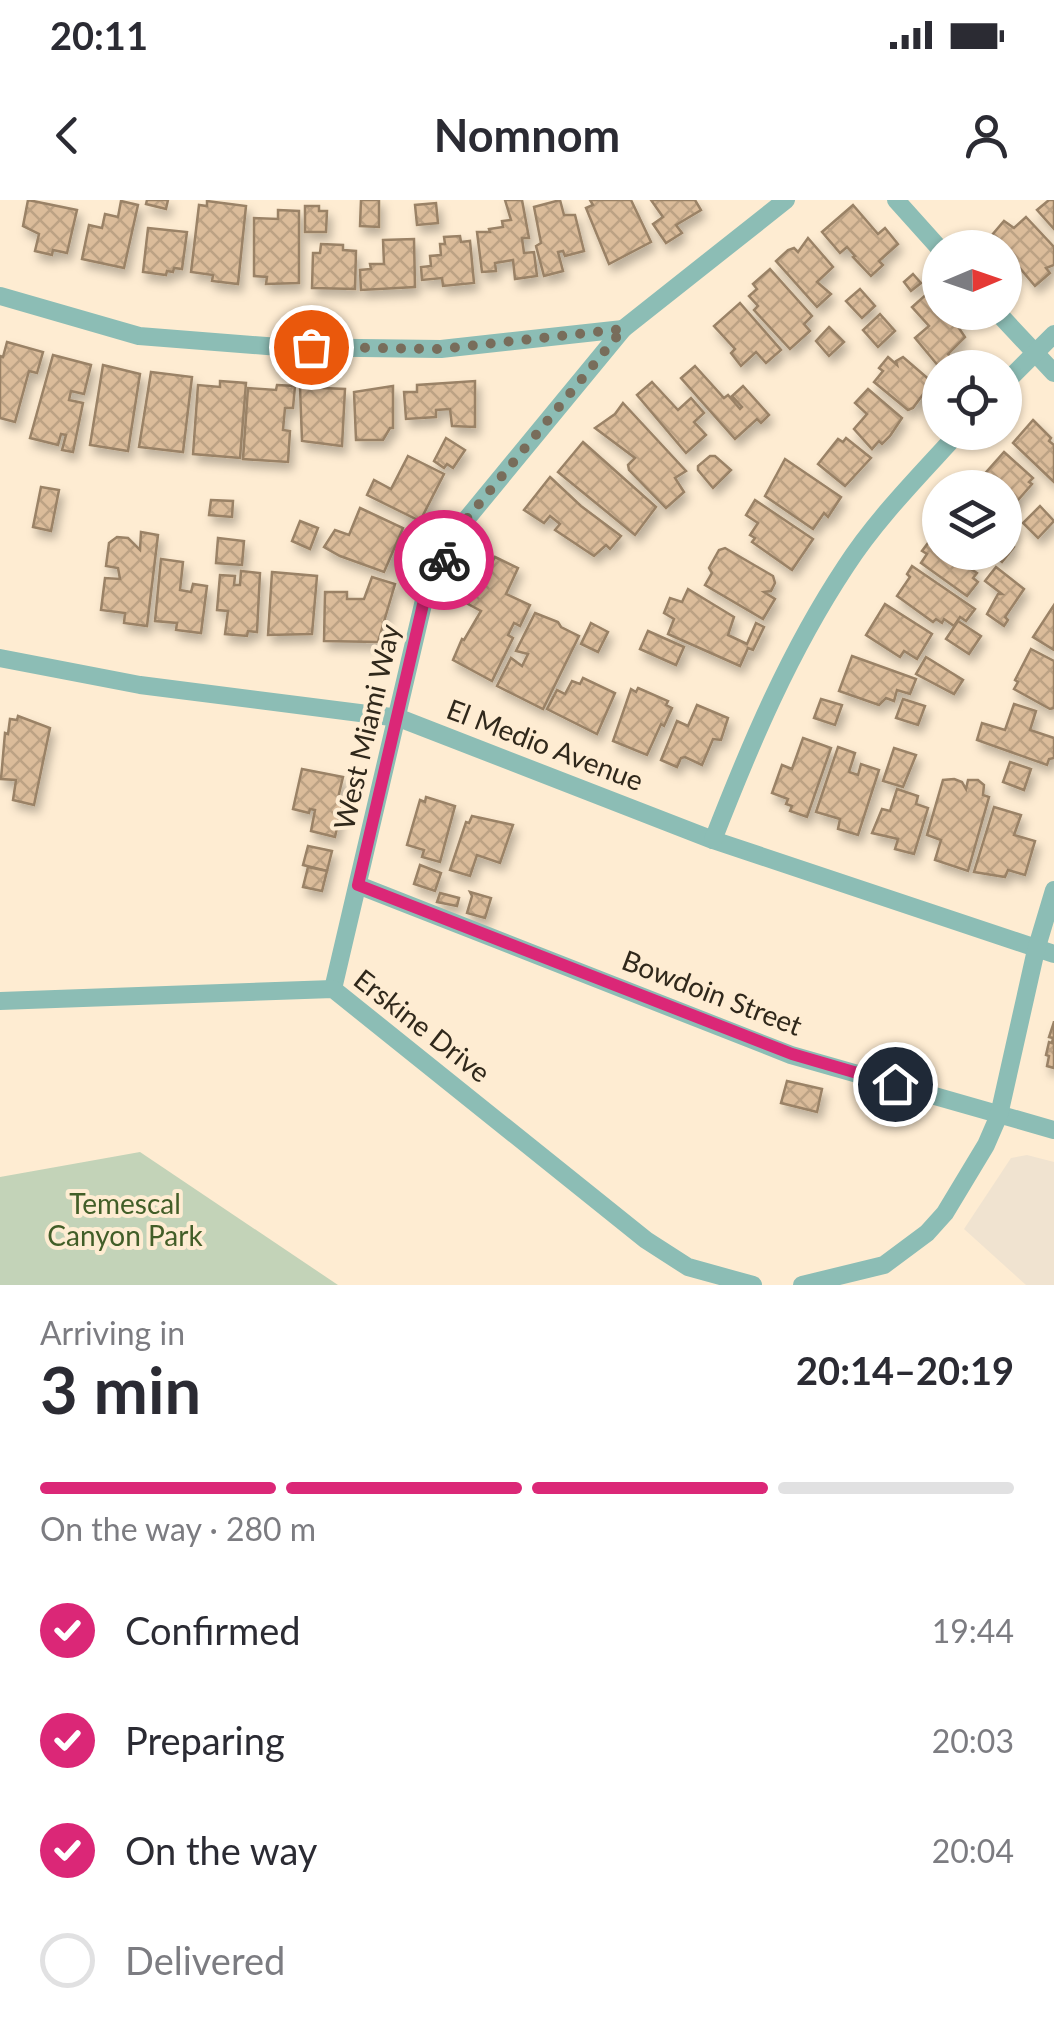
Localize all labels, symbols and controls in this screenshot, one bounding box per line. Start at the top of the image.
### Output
text: 20:11 [50,12,148,58]
icon: back [40,108,95,163]
text: Nomnom [434,108,620,162]
icon: person [959,108,1014,163]
north arrow [922,230,1022,330]
map controls [922,230,1022,570]
pin [269,305,354,390]
icon: bag [284,320,339,375]
button: locate [922,350,1022,450]
button: layers [922,470,1022,570]
courier [394,510,494,610]
icon: bike [417,533,472,588]
street label: West Miami Way [326,620,406,833]
street label: El Medio Avenue [442,691,648,797]
street label: Bowdoin Street [618,942,807,1042]
street label: Erskine Drive [348,962,497,1089]
pin [853,1042,938,1127]
icon: home [868,1057,923,1112]
park label: Temescal Canyon Park [47,1186,203,1252]
text: Arriving in [40,1313,185,1352]
text: 20:14–20:19 [796,1347,1014,1393]
text: 3 min [40,1350,201,1428]
text: On the way · 280 m [40,1509,316,1548]
icon: check [40,1603,95,1658]
text: Confirmed [125,1607,301,1653]
text: 19:44 [932,1611,1014,1650]
icon: check [40,1713,95,1768]
text: Preparing [125,1717,285,1763]
text: 20:03 [932,1721,1014,1760]
icon: check [40,1823,95,1878]
text: On the way [125,1827,317,1873]
text: 20:04 [932,1831,1014,1870]
text: Delivered [125,1937,285,1983]

